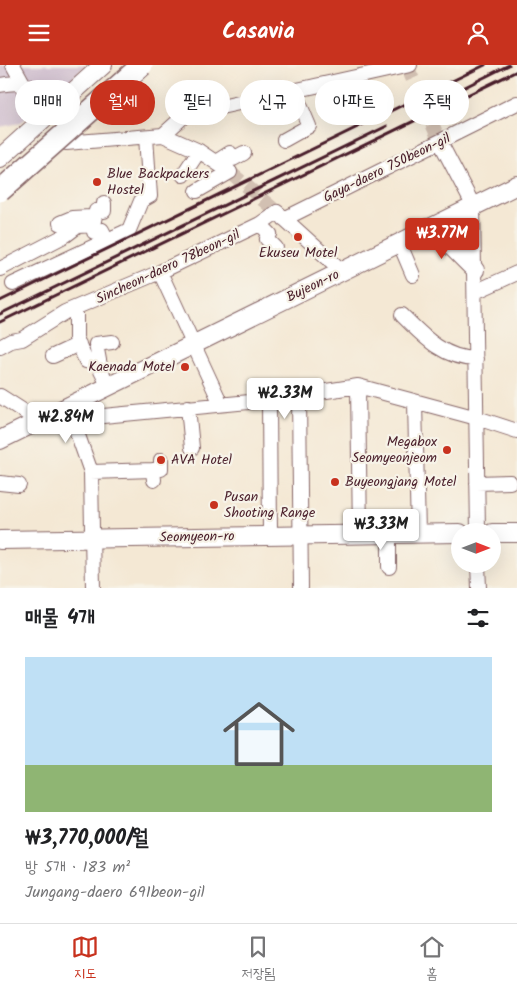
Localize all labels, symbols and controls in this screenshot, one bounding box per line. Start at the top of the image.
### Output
text: Casavia [222,15,295,50]
icon: menu [25,19,53,47]
icon: person [464,19,492,47]
chip: 매매 [15,80,80,125]
chip: 월세 [90,80,155,125]
chip: 필터 [165,80,230,125]
chip: 신규 [240,80,305,125]
chip: 아파트 [315,80,394,125]
chip: 주택 [404,80,469,125]
street label: Gaya-daero 750beon-gil [320,127,455,208]
place label: Blue Backpackers Hostel [107,163,209,201]
marker: Blue Backpackers Hostel [91,176,103,188]
pin: ₩3.77M [401,217,483,260]
text: ₩3.77M [416,221,468,246]
street label: Sincheon-daero 78beon-gil [92,224,244,310]
marker: Ekuseu Motel [292,231,304,243]
place label: Ekuseu Motel [259,242,338,264]
street label: Bujeon-ro [283,264,343,308]
place label: Kaenada Motel [88,356,176,378]
marker: Kaenada Motel [179,361,191,373]
pin: ₩2.33M [244,377,326,420]
text: ₩2.33M [258,381,312,406]
pin: ₩2.84M [25,401,107,444]
text: ₩2.84M [38,405,94,430]
place label: Megabox Seomyeonjeom [352,431,438,469]
marker: Megabox Seomyeonjeom [441,444,453,456]
place label: AVA Hotel [171,449,233,471]
marker: AVA Hotel [155,454,167,466]
place label: Buyeongjang Motel [345,471,457,493]
marker: Buyeongjang Motel [329,476,341,488]
place label: Pusan Shooting Range [224,486,316,524]
marker: Pusan Shooting Range [208,499,220,511]
pin: ₩3.33M [340,509,422,551]
text: ₩3.33M [354,512,408,537]
north arrow [451,523,501,573]
map controls [451,523,501,573]
street label: Seomyeon-ro [159,525,235,549]
text: 매물 4개 [25,602,95,635]
icon: filters [464,604,492,632]
icon: home [214,689,304,779]
text: ₩3,770,000/월 [25,822,149,855]
text: 방 5개 · 183 m² [25,855,130,880]
text: Jungang-daero 691beon-gil [25,880,205,905]
tab: 지도 [71,933,99,985]
tab: 저장됨 [242,933,275,985]
tab: 홈 [418,933,446,985]

